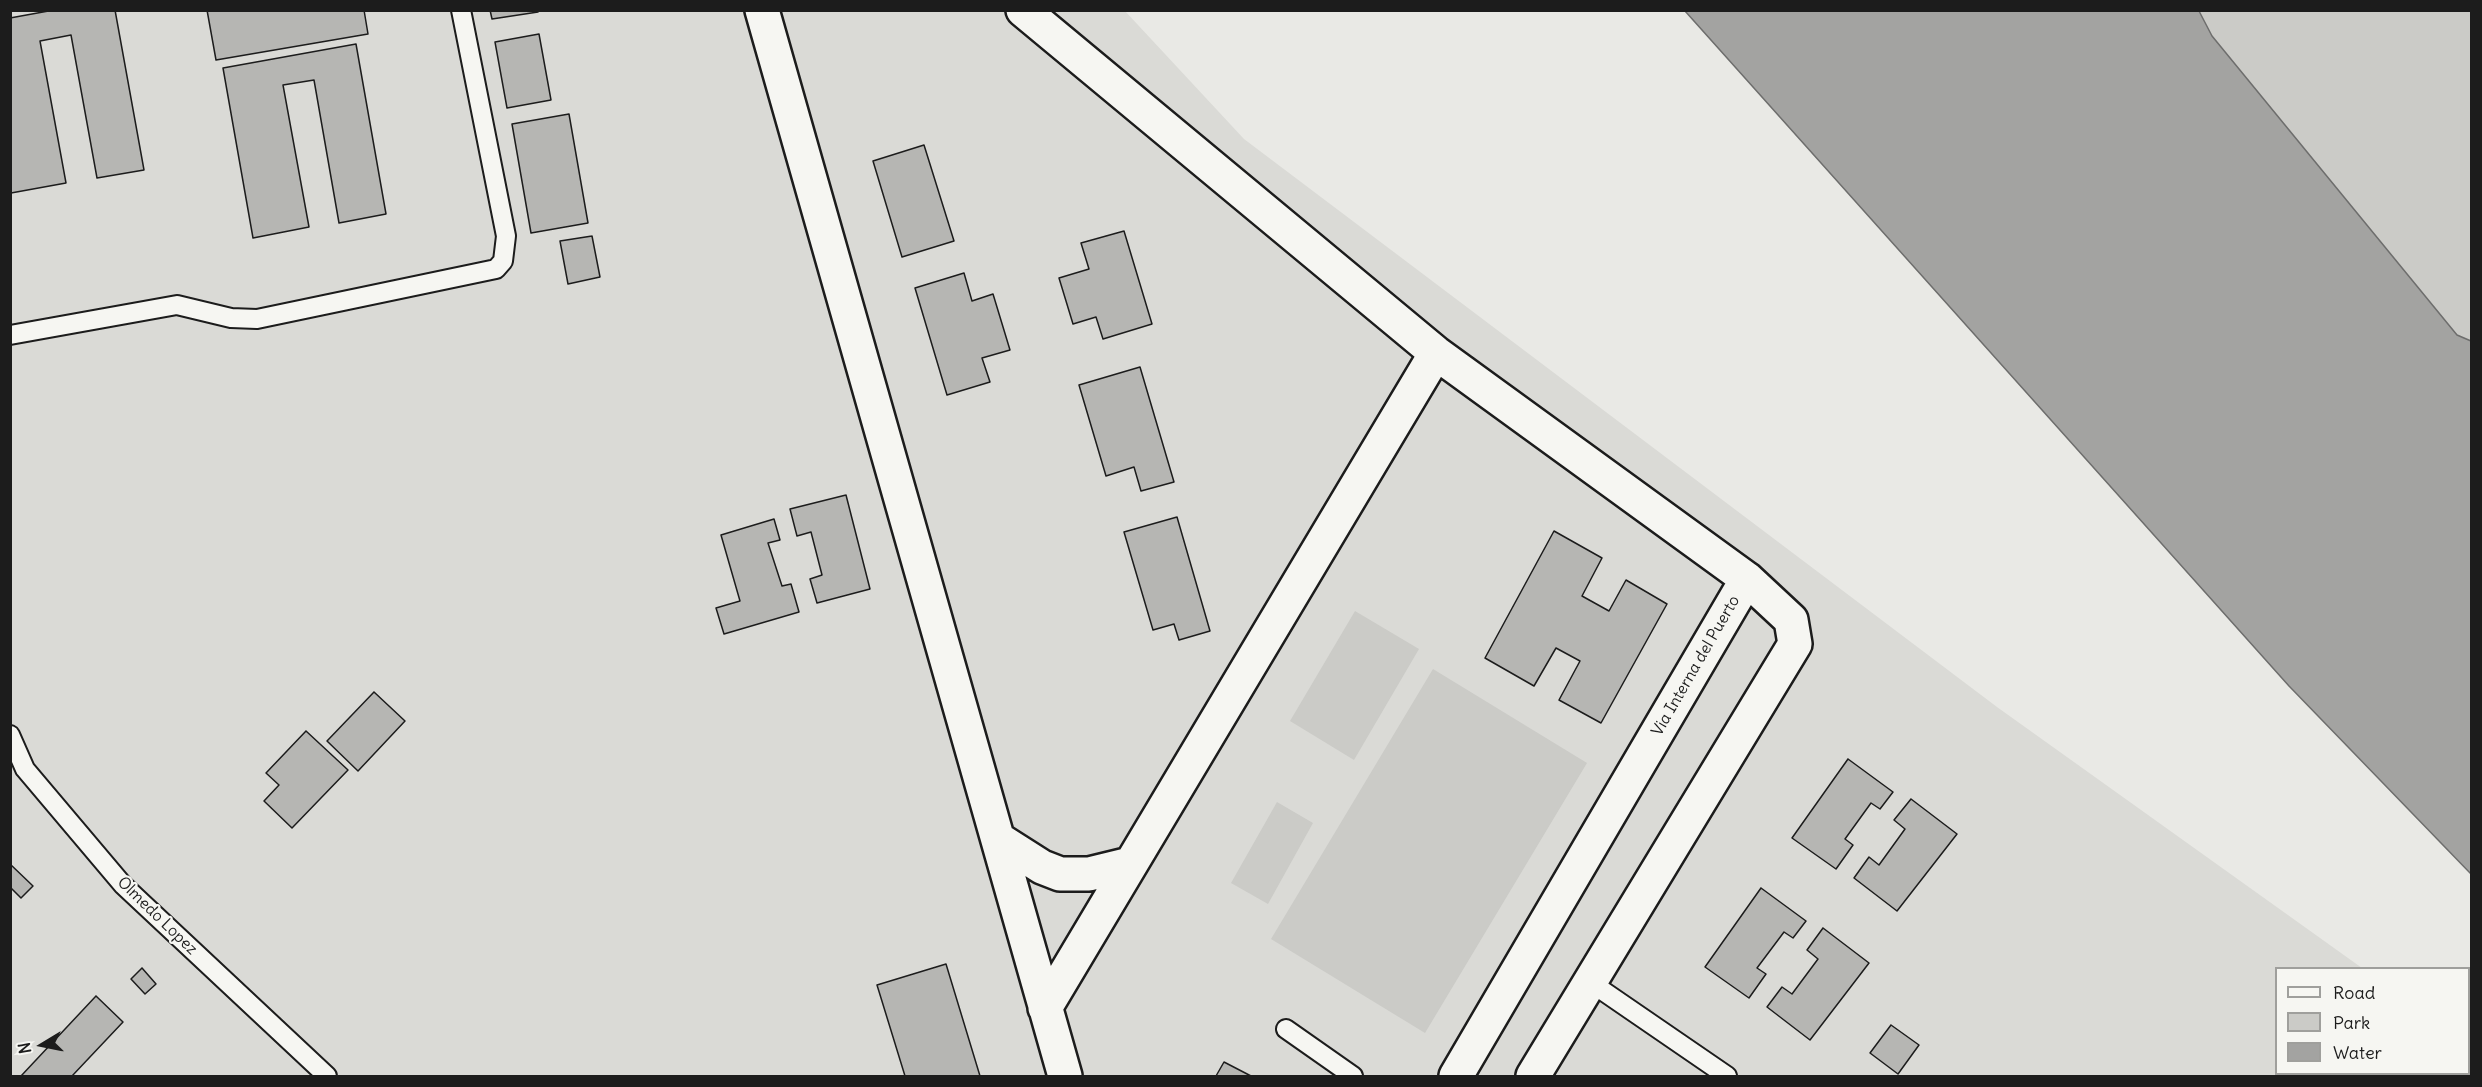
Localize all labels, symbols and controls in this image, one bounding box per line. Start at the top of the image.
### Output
street label: Via Interna del Puerto [1648,592,1744,740]
street label: Olmedo Lopez [113,873,201,959]
legend [2275,967,2470,1075]
text: Road [2333,981,2375,1004]
text: Park [2333,1011,2370,1034]
north arrow [12,1015,72,1075]
text: N [13,1041,35,1055]
text: Water [2333,1041,2382,1064]

